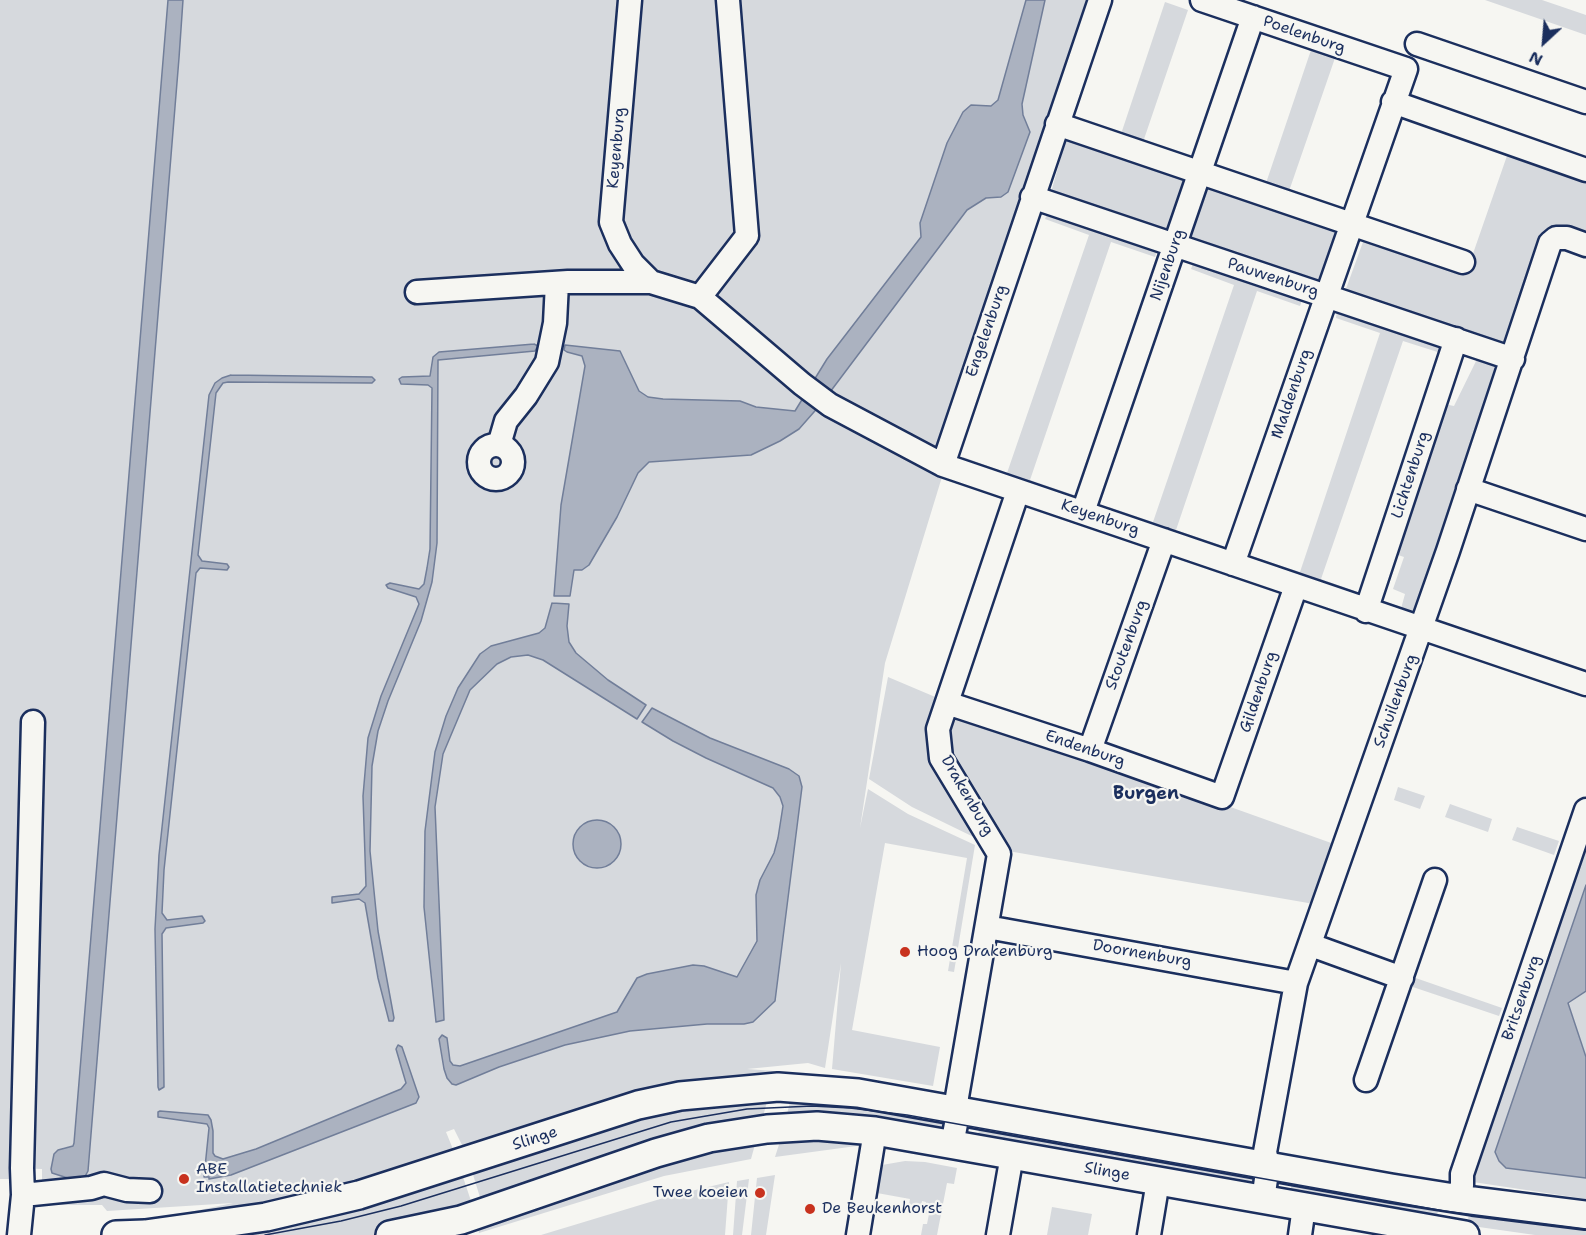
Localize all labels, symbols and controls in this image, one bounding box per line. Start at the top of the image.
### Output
street label: Poelenburg [1260,12,1348,58]
north arrow [1514,12,1574,72]
text: N [1526,46,1546,71]
street label: Keyenburg [604,106,630,190]
street label: Nijenburg [1147,227,1189,303]
street label: Pauwenburg [1225,254,1321,302]
street label: Engelenburg [962,282,1012,380]
street label: Maldenburg [1268,347,1316,441]
street label: Lichtenburg [1388,429,1434,521]
street label: Keyenburg [1058,496,1142,540]
street label: Stoutenburg [1102,597,1152,693]
street label: Gildenburg [1236,649,1282,735]
street label: Schuilenburg [1370,652,1422,750]
street label: Endenburg [1042,726,1128,772]
street label: Drakenburg [936,752,998,840]
district label: Burgen [1113,783,1179,805]
street label: Doornenburg [1091,936,1193,972]
place label: Hoog Drakenburg [917,942,1053,962]
marker: Hoog Drakenburg [898,945,912,959]
street label: Britsenburg [1498,953,1546,1043]
street label: Slinge [510,1123,560,1155]
street label: Slinge [1083,1159,1131,1185]
place label: ABE Installatietechniek [196,1160,342,1198]
marker: ABE Installatietechniek [177,1172,191,1186]
place label: Twee koeien [653,1183,748,1203]
marker: Twee koeien [753,1186,767,1200]
place label: De Beukenhorst [822,1199,942,1219]
marker: De Beukenhorst [803,1202,817,1216]

